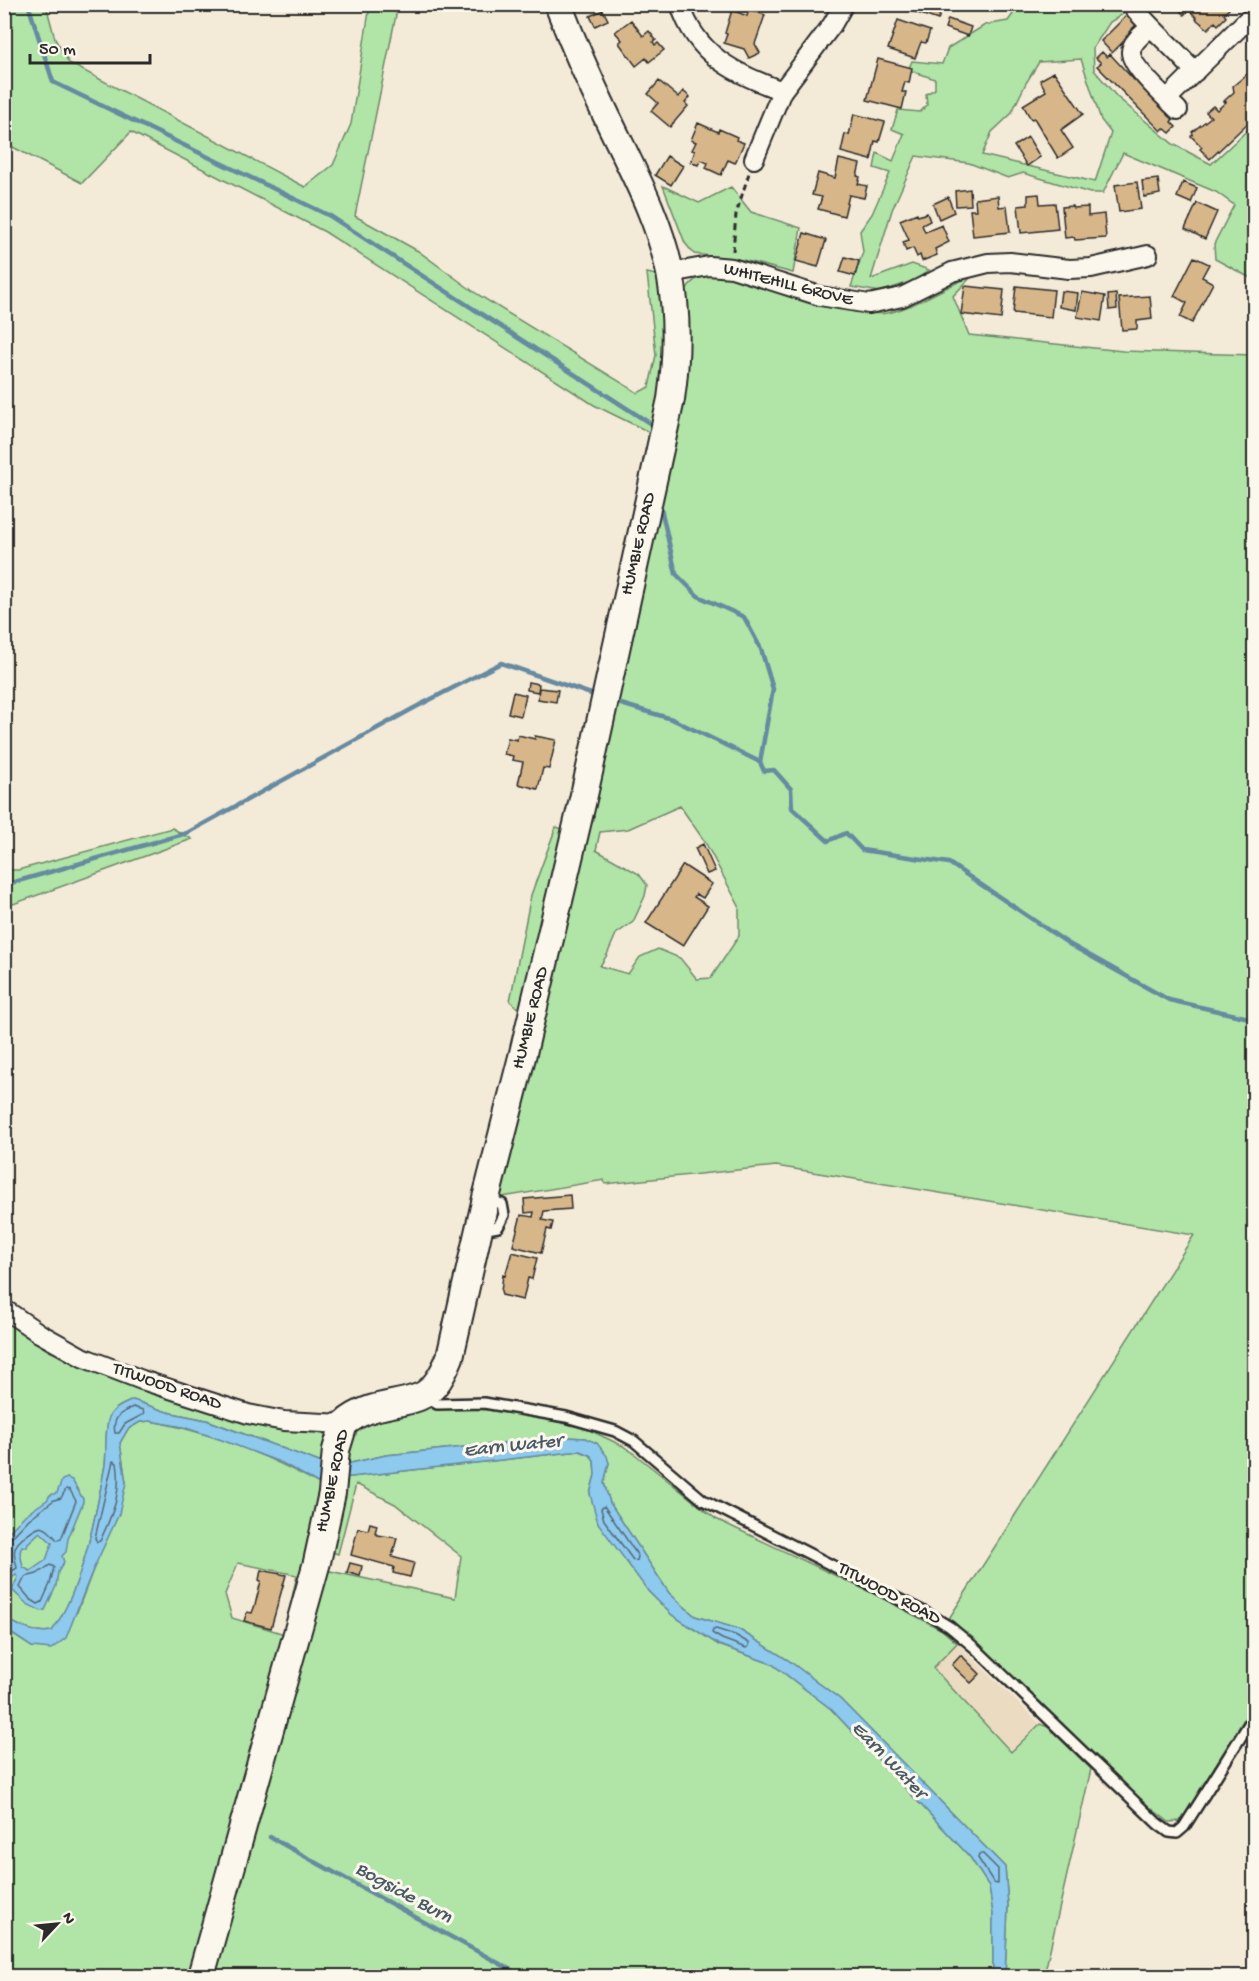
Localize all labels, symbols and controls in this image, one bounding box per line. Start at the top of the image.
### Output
scale bar [30,27,150,65]
text: 50 m [39,40,76,61]
street label: WHITEHILL GROVE [721,259,856,311]
street label: HUMBIE ROAD [617,490,661,597]
street label: HUMBIE ROAD [508,964,554,1071]
street label: TITWOOD ROAD [109,1358,224,1416]
street label: HUMBIE ROAD [312,1427,354,1534]
water label: Earn Water [463,1430,567,1464]
street label: TITWOOD ROAD [833,1558,944,1630]
water label: Earn Water [845,1718,933,1807]
water label: Bogside Burn [351,1858,456,1930]
north arrow [27,1894,87,1954]
text: N [57,1910,78,1928]

